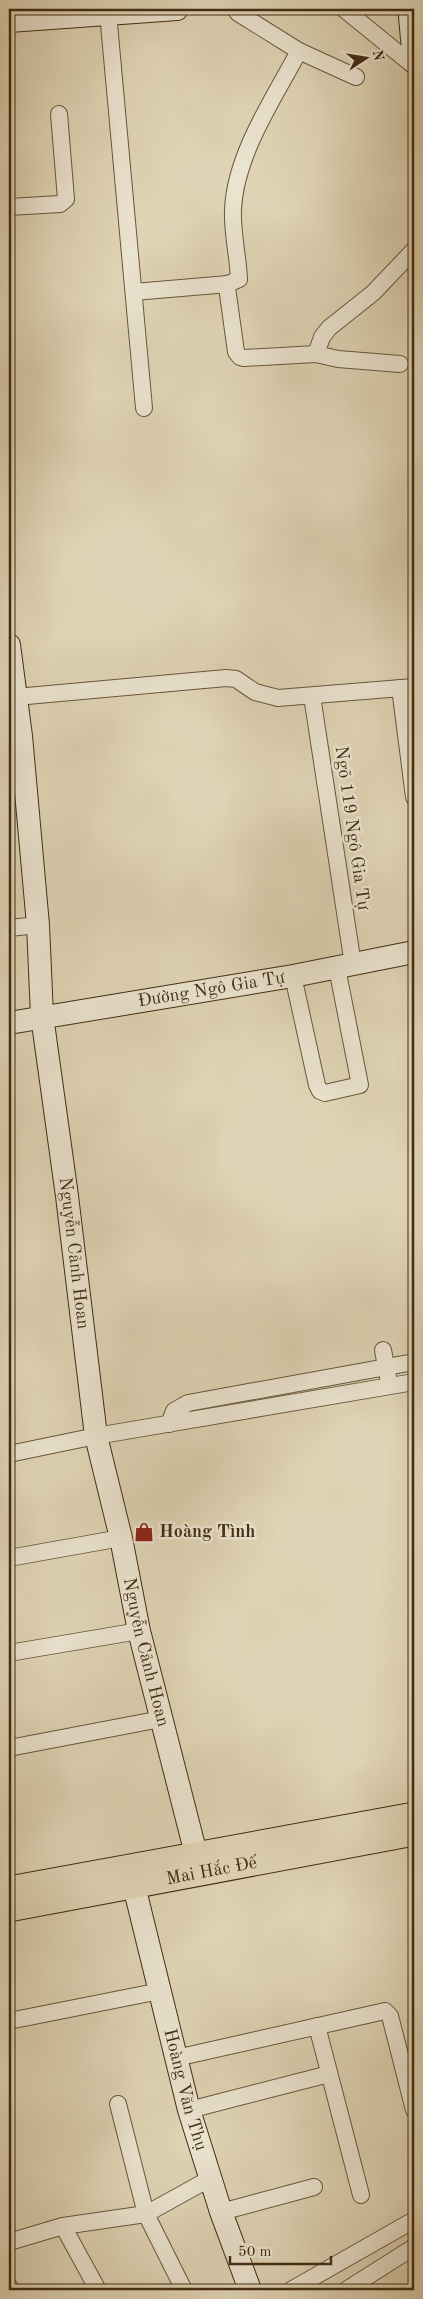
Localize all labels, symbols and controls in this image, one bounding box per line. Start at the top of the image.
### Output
north arrow [340,32,390,82]
text: N [370,49,386,62]
street label: Ngõ 119 Ngô Gia Tự [332,745,372,912]
street label: Đường Ngô Gia Tự [136,968,286,1011]
street label: Nguyễn Cảnh Hoan [55,1176,92,1330]
shop icon: Hoàng Tình [133,1521,155,1543]
place label: Hoàng Tình [159,1523,255,1541]
street label: Nguyễn Cảnh Hoan [120,1576,172,1729]
street label: Mai Hắc Đế [165,1852,260,1888]
street label: Hoàng Văn Thụ [160,2027,210,2153]
scale bar [230,2234,332,2266]
text: 50 m [238,2245,272,2260]

